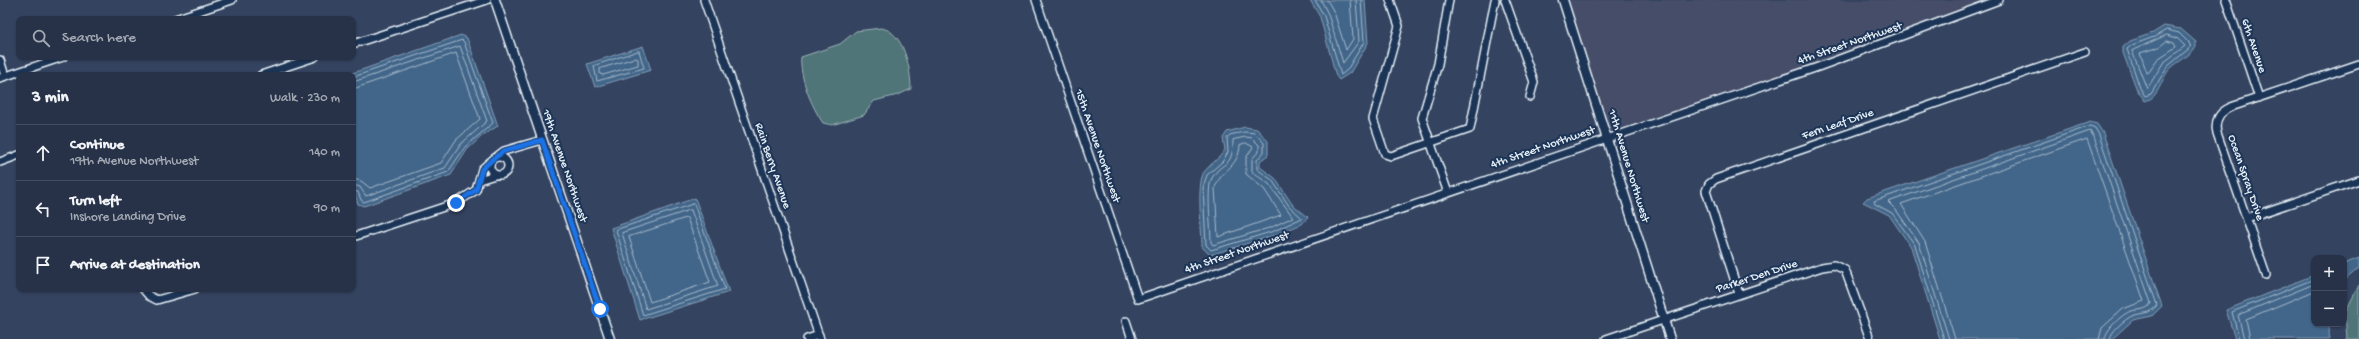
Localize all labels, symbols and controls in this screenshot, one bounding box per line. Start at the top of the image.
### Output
search box [16,16,356,60]
street label: 6th Avenue [2237,17,2269,76]
street label: 4th Street Northwest [1796,19,1905,68]
icon: search [30,27,52,49]
text: Search here [62,29,136,47]
street label: 15th Avenue Northwest [1071,87,1123,205]
text: 3 min [32,88,69,108]
text: Walk · 230 m [270,91,340,106]
street label: Fern Leaf Drive [1799,106,1877,144]
street label: 19th Avenue Northwest [538,107,590,225]
street label: 11th Avenue Northwest [1604,107,1652,225]
street label: Rain Berry Avenue [751,121,793,211]
street label: 4th Street Northwest [1489,123,1598,172]
street label: Ocean Spray Drive [2224,133,2267,224]
text: Continue [70,136,124,154]
icon: ahead [32,142,54,164]
text: 140 m [309,145,340,160]
text: 19th Avenue Northwest [70,154,198,169]
text: Turn left [70,192,121,210]
route end [447,194,465,212]
icon: left [32,198,54,220]
text: 90 m [314,201,340,216]
text: Inshore Landing Drive [70,210,186,225]
street label: 4th Street Northwest [1183,228,1292,277]
icon: arrive [32,254,54,276]
map controls [2311,255,2347,327]
button: + [2311,255,2347,291]
text: Arrive at destination [70,256,200,274]
street label: Parker Den Drive [1714,257,1800,297]
button: − [2311,291,2347,327]
route start [591,300,609,318]

